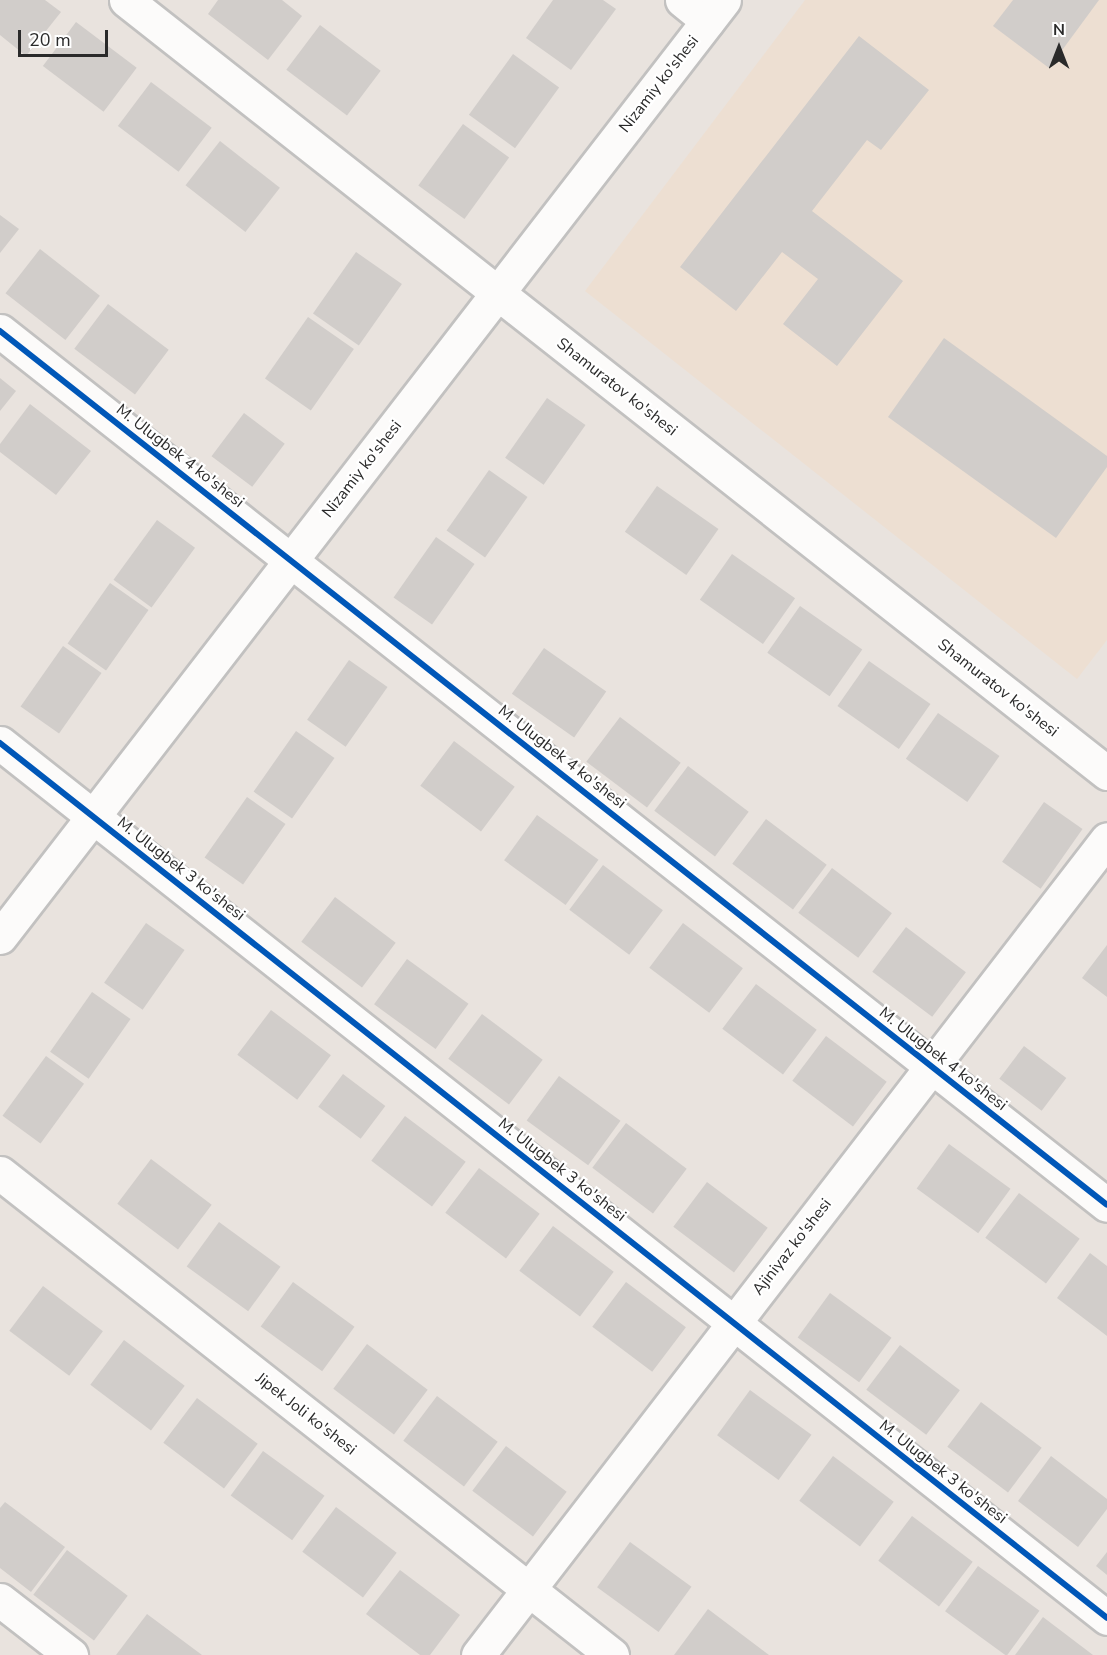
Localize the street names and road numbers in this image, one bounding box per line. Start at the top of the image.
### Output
street label: Nizamiy ko'shesi [615,32,703,136]
street label: Shamuratov ko'shesi [553,334,681,440]
street label: M. Ulugbek 4 ko'shesi [112,400,248,512]
street label: Nizamiy ko'shesi [318,417,406,521]
street label: Shamuratov ko'shesi [934,635,1062,741]
street label: M. Ulugbek 4 ko'shesi [494,701,630,813]
street label: M. Ulugbek 3 ko'shesi [113,813,249,925]
street label: M. Ulugbek 4 ko'shesi [875,1003,1011,1115]
street label: M. Ulugbek 3 ko'shesi [494,1114,630,1226]
street label: Ajiniyaz ko'shesi [748,1195,836,1299]
street label: Jipek Joli ko'shesi [252,1369,360,1459]
street label: M. Ulugbek 3 ko'shesi [875,1416,1011,1528]

